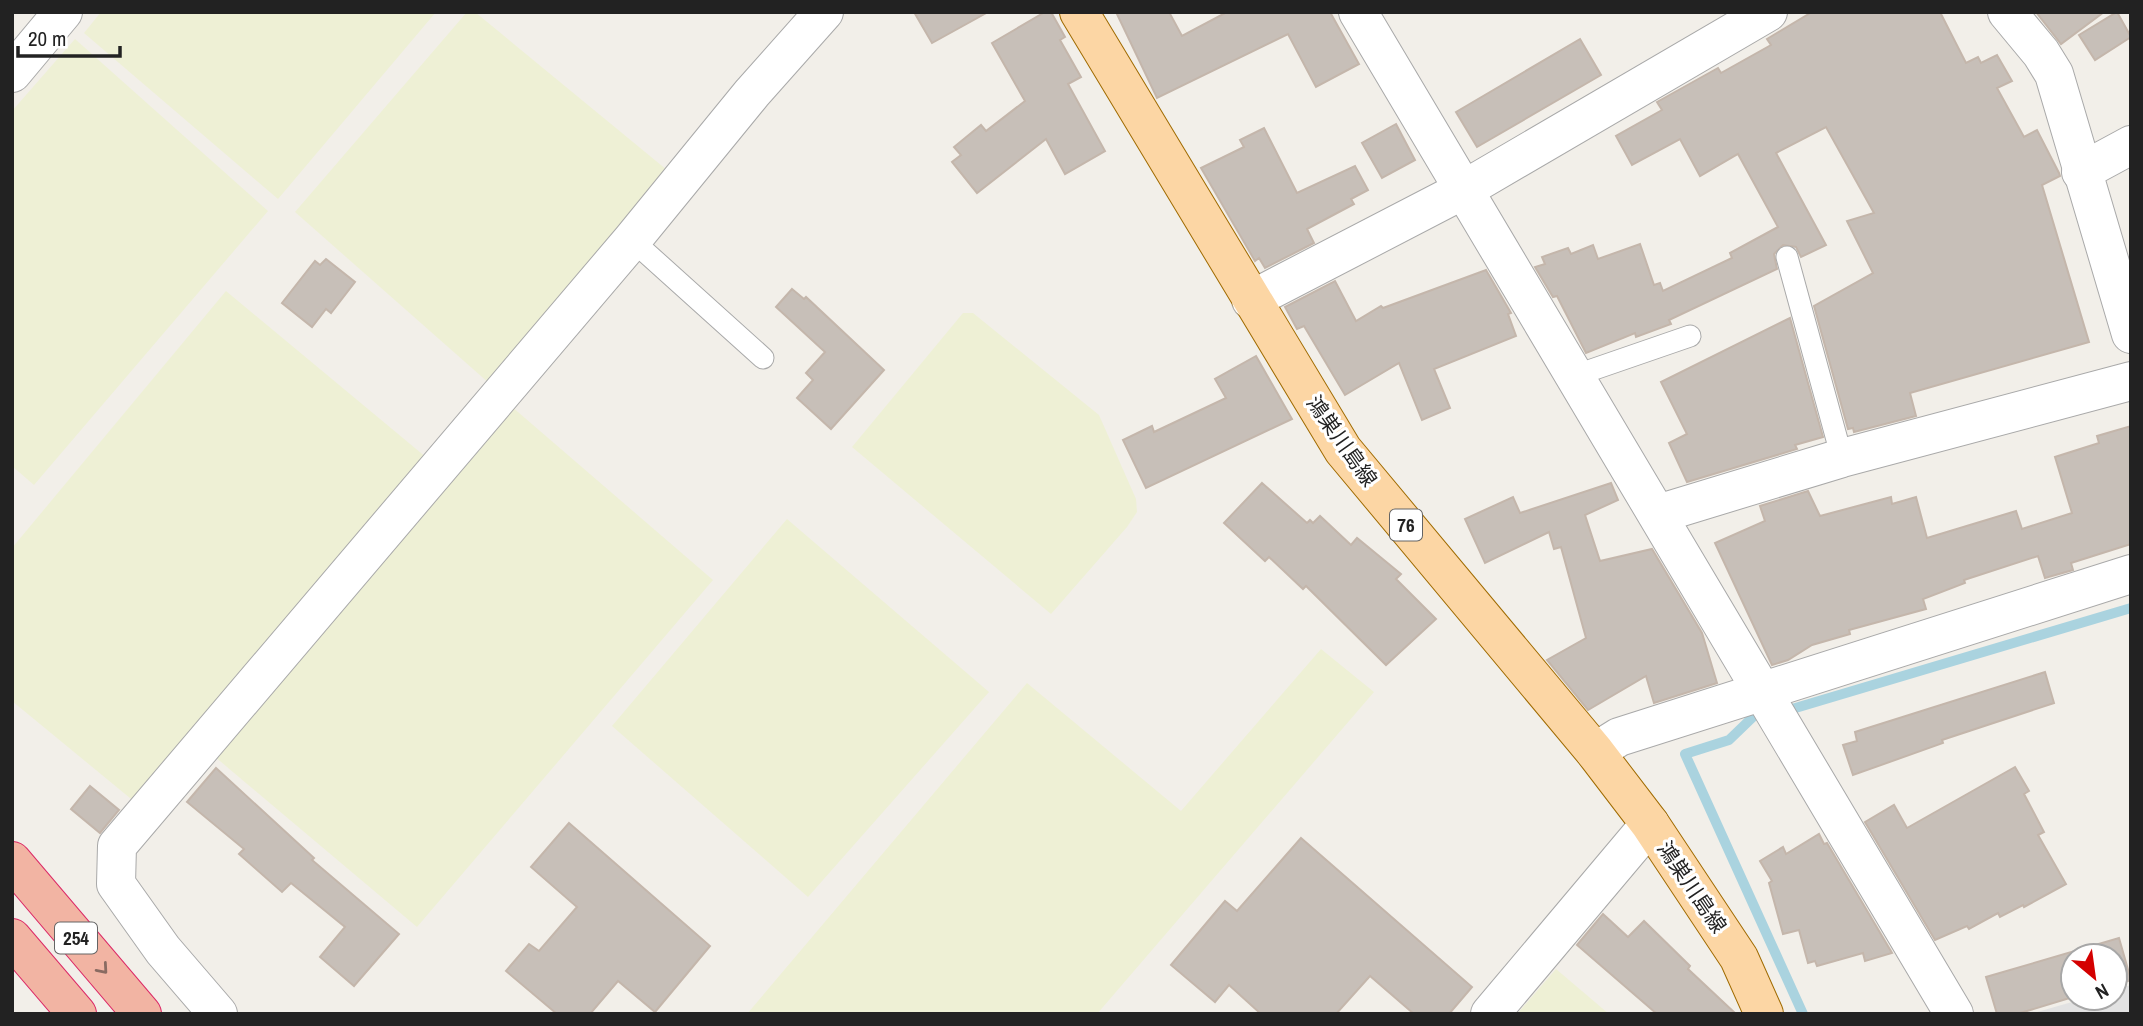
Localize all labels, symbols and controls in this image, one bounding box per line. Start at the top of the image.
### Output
scale bar [18,14,119,58]
text: 20 m [28,24,66,53]
street label: 鴻巣川島線 [1300,390,1384,492]
road number: 76 [1390,510,1422,540]
street label: 鴻巣川島線 [1651,835,1733,939]
road number: 254 [55,922,97,954]
north arrow [2059,942,2129,1012]
one-way arrow [95,961,107,974]
text: N [2091,978,2113,1006]

